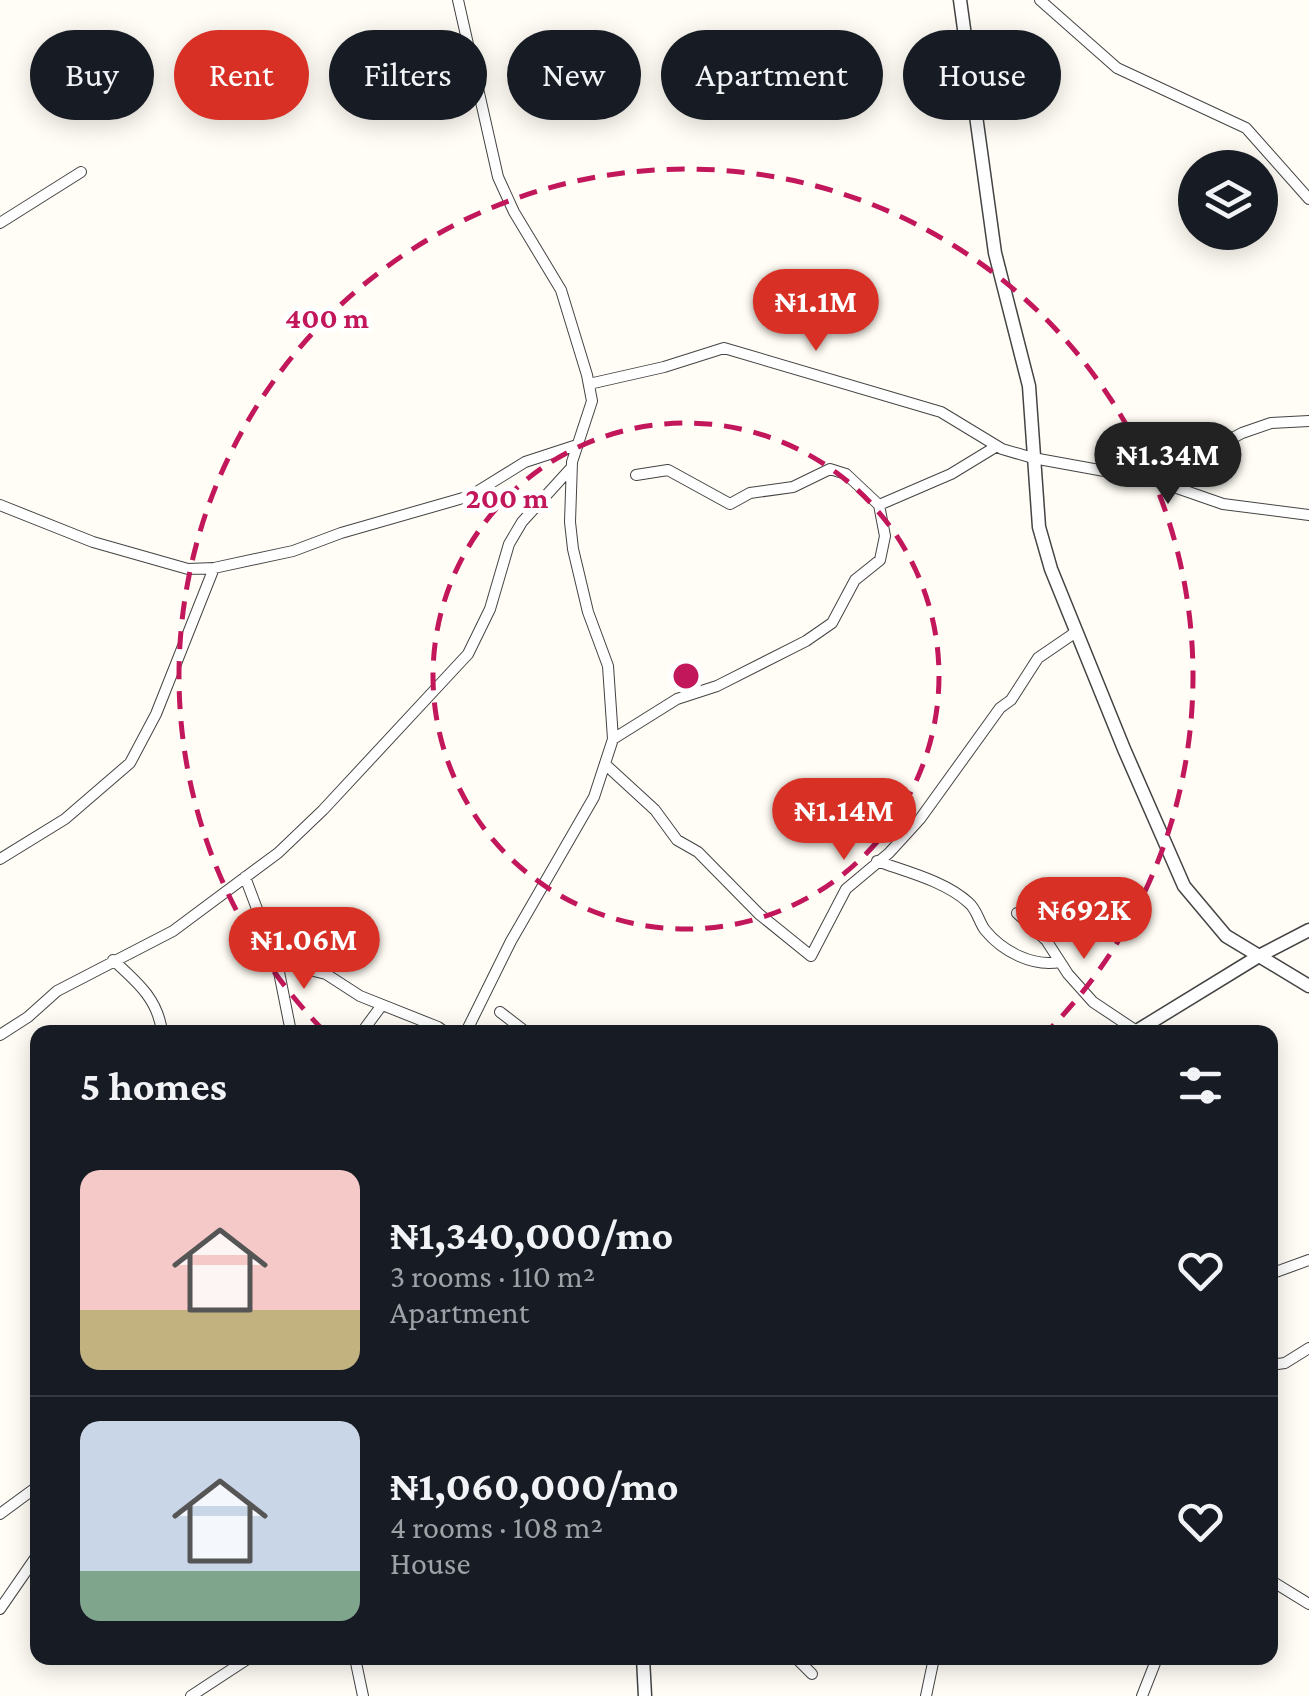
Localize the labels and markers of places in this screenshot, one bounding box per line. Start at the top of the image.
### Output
pin: ₦1.1M [746,269,886,354]
pin: ₦1.34M [1087,422,1249,507]
centre of rings [668,658,704,694]
pin: ₦1.14M [763,778,925,863]
pin: ₦692K [1014,877,1154,962]
pin: ₦1.06M [223,907,385,992]

